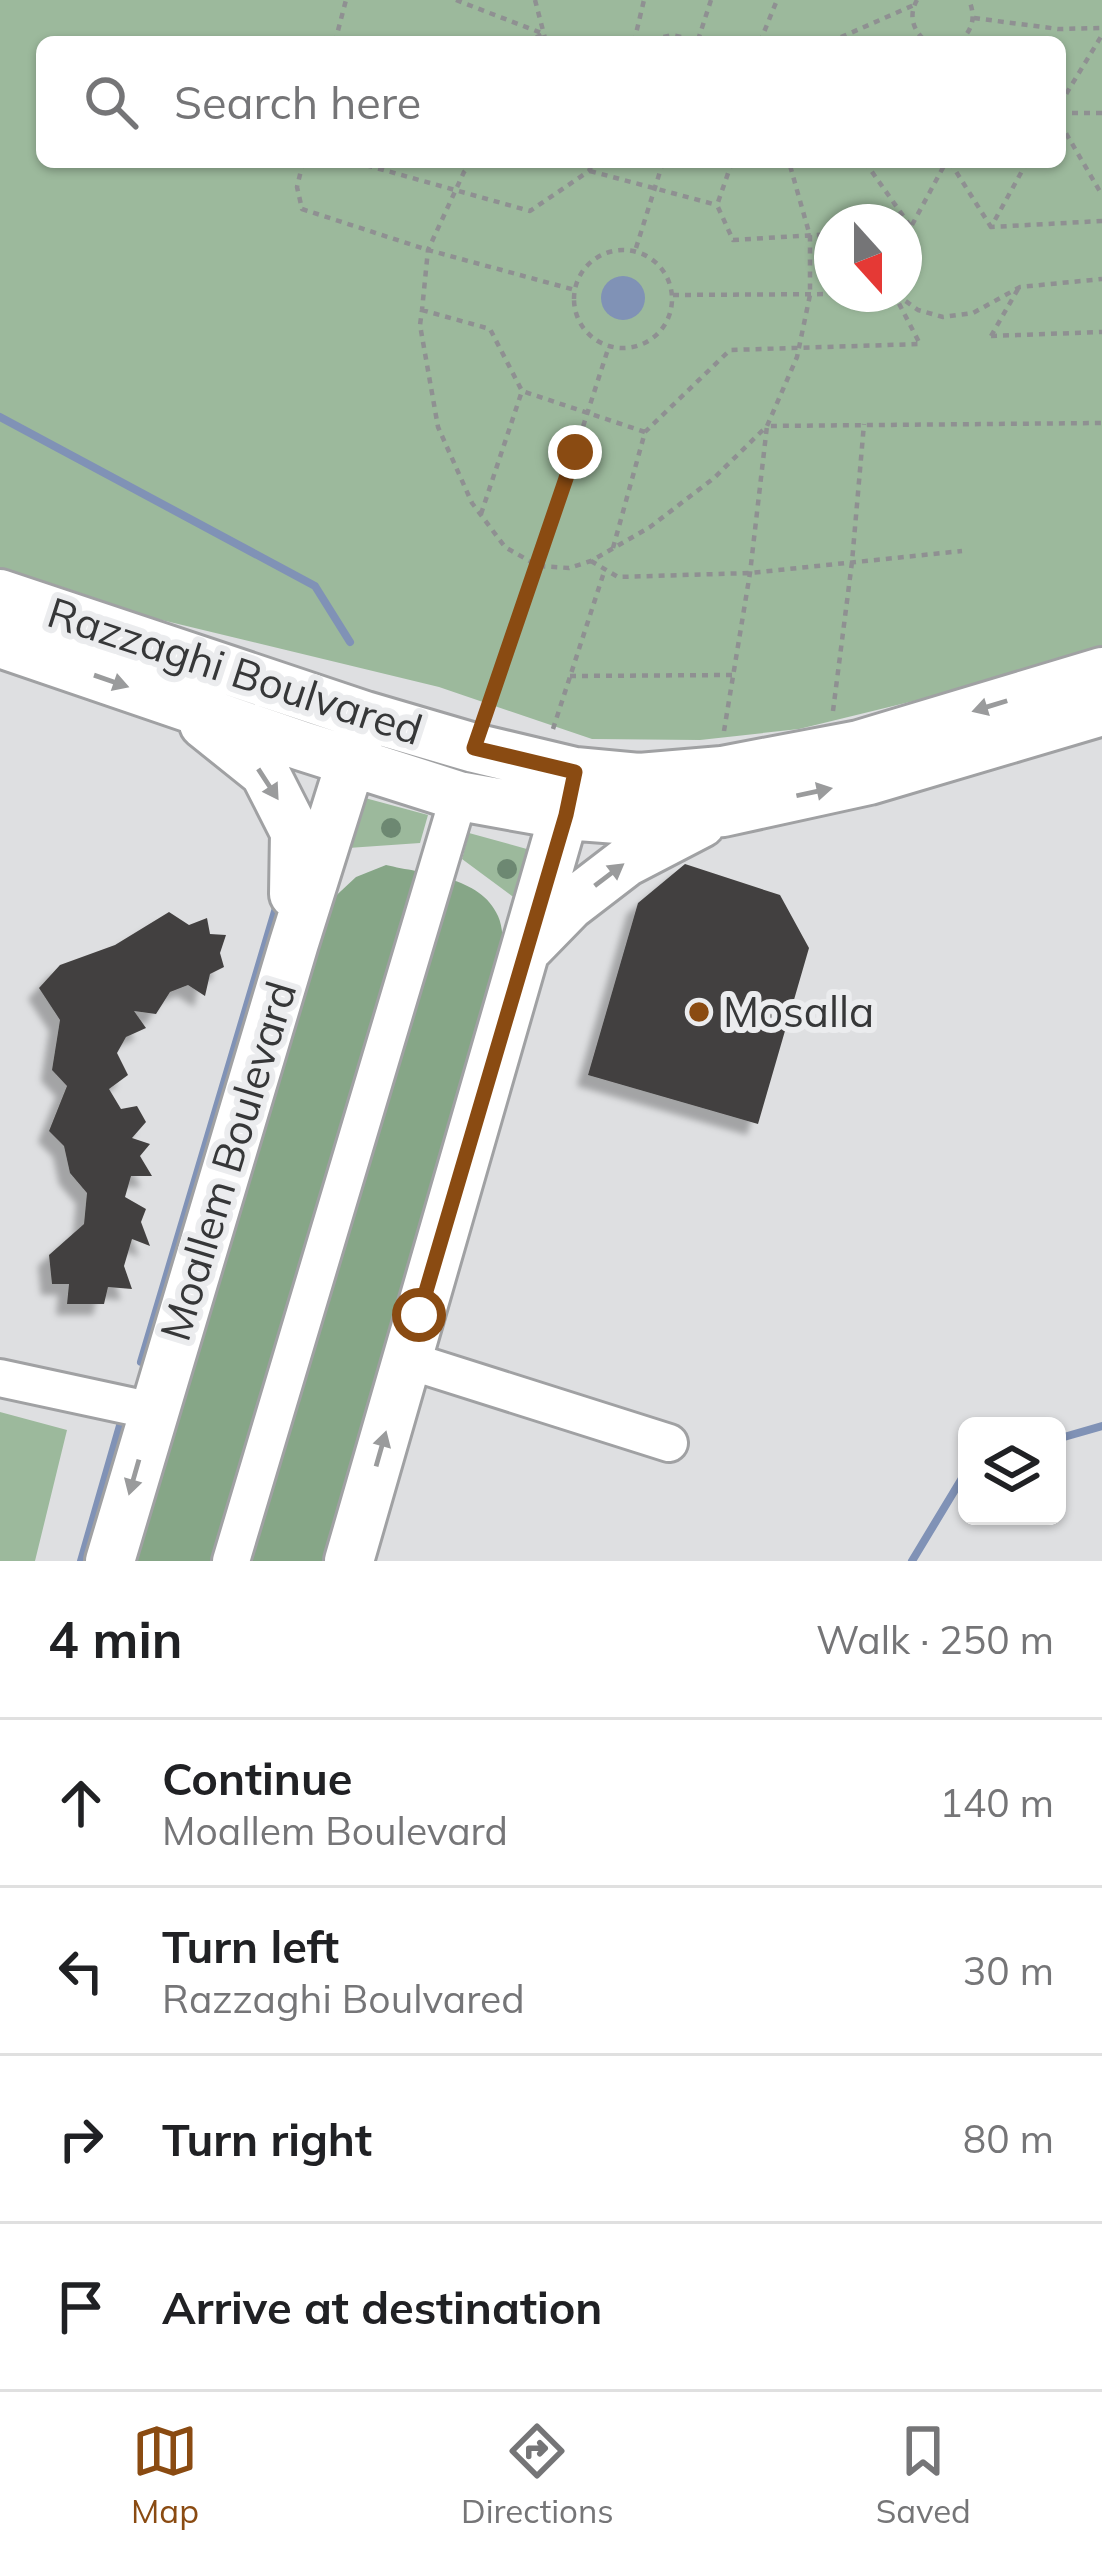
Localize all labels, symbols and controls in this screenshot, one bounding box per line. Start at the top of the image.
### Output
search box [36,36,1066,168]
icon: search [78,69,144,135]
text: Search here [174,74,421,130]
north arrow [814,204,922,312]
route end [548,425,602,479]
street label: Razzaghi Boulvared [41,585,429,756]
one-way arrow [93,673,129,691]
one-way arrow [971,698,1008,717]
one-way arrow [256,767,278,800]
one-way arrow [795,782,833,801]
one-way arrow [593,863,624,888]
street label: Moallem Boulevard [148,975,307,1347]
place label: Mosalla [723,985,874,1038]
marker: Mosalla [686,999,712,1025]
route start [392,1288,446,1342]
map controls [958,1417,1066,1525]
button: layers [958,1417,1066,1525]
one-way arrow [373,1430,392,1467]
one-way arrow [124,1459,142,1496]
text: 4 min [48,1607,183,1671]
text: Walk · 250 m [816,1615,1054,1664]
text: Continue [162,1750,352,1806]
icon: ahead [48,1770,114,1836]
text: 140 m [939,1778,1054,1827]
text: Moallem Boulevard [162,1806,508,1855]
text: Turn left [162,1918,339,1974]
icon: left [48,1938,114,2004]
text: 30 m [963,1946,1054,1995]
text: Razzaghi Boulvared [162,1974,525,2023]
icon: right [48,2106,114,2172]
text: Turn right [162,2111,372,2167]
text: 80 m [963,2114,1054,2163]
icon: arrive [48,2274,114,2340]
text: Arrive at destination [162,2279,602,2335]
tab: Map [131,2418,199,2531]
tab: Directions [461,2418,614,2531]
tab: Saved [876,2418,971,2531]

